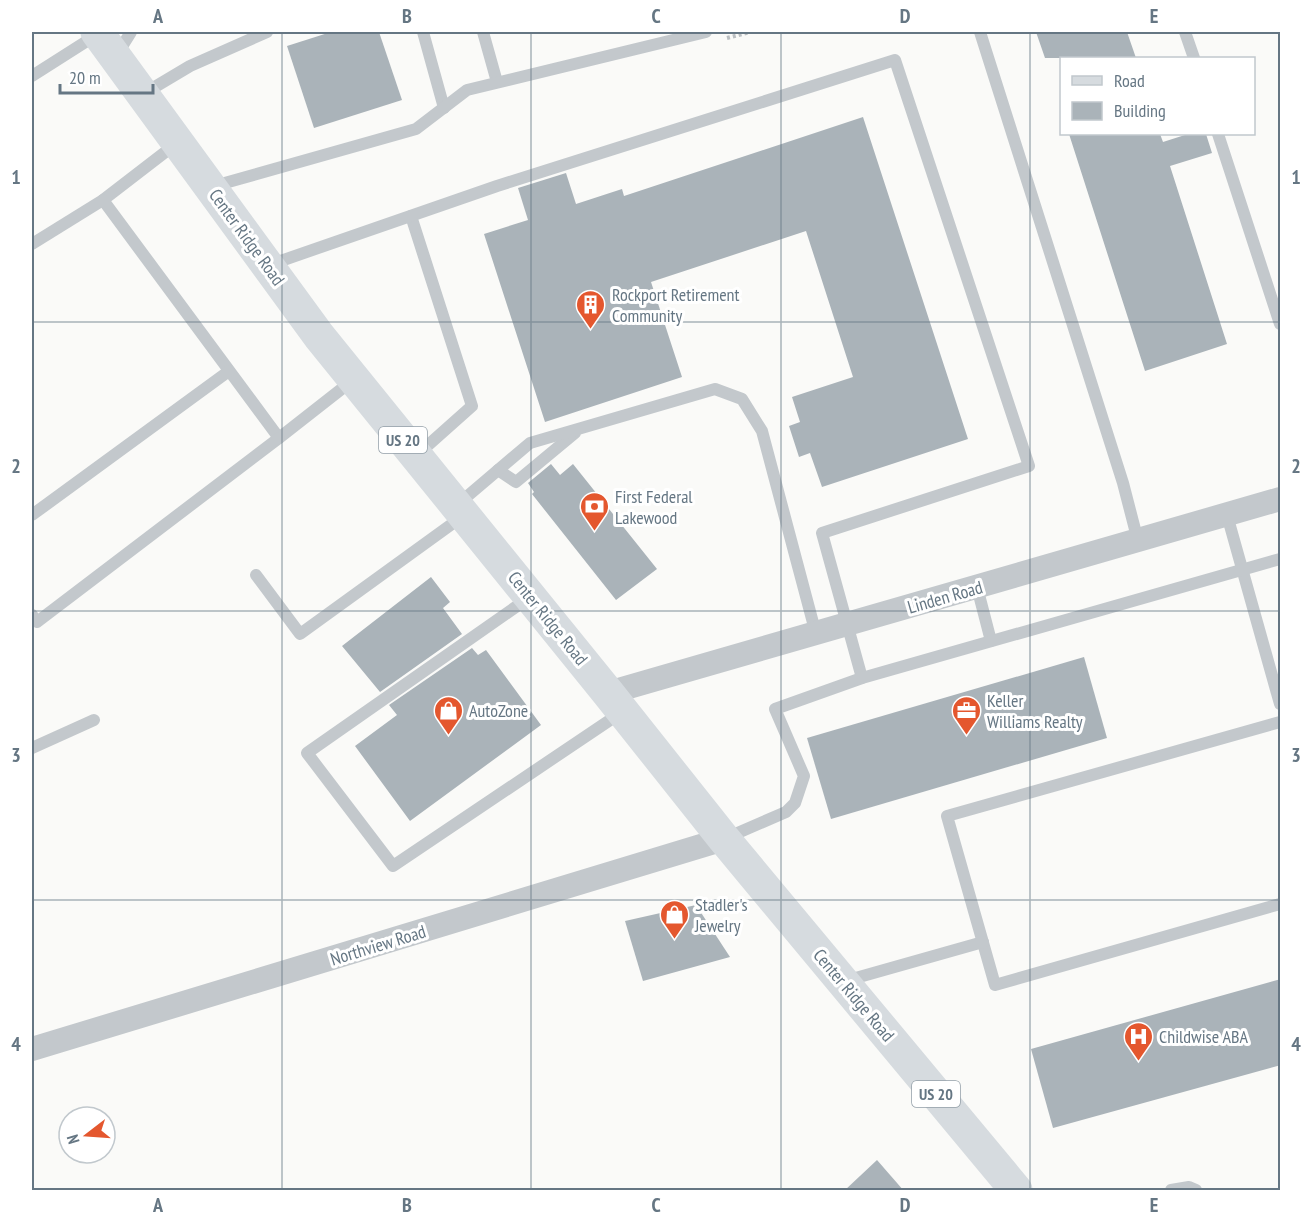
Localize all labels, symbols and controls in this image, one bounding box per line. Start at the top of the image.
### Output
text: A [152,3,164,29]
text: B [402,3,412,29]
text: C [651,3,661,29]
text: D [900,3,911,29]
text: E [1150,3,1158,29]
scale bar [60,57,153,95]
legend [1060,57,1255,135]
text: 20 m [69,66,101,89]
text: Road [1114,69,1145,92]
text: Building [1114,99,1166,122]
text: 1 [11,164,21,190]
text: 1 [1291,164,1301,190]
street label: Center Ridge Road [204,184,290,290]
place label: Rockport Retirement Community [612,283,739,327]
building icon: Rockport Retirement Community [575,288,607,330]
road number: US 20 [379,427,427,453]
text: 2 [11,453,21,479]
text: 2 [1291,453,1301,479]
place label: First Federal Lakewood [615,485,693,529]
bank icon: First Federal Lakewood [578,490,610,532]
street label: Center Ridge Road [503,566,593,670]
street label: Linden Road [905,575,985,619]
place label: Keller Williams Realty [987,689,1083,733]
shop icon: AutoZone [432,694,464,736]
office icon: Keller Williams Realty [950,694,982,736]
place label: AutoZone [469,699,528,722]
text: 3 [11,742,21,768]
text: 3 [1291,742,1301,768]
place label: Stadler's Jewelry [694,893,748,937]
shop icon: Stadler's Jewelry [658,898,690,940]
street label: Northview Road [327,920,429,970]
street label: Center Ridge Road [809,944,899,1046]
hospital icon: Childwise ABA [1122,1020,1154,1062]
place label: Childwise ABA [1159,1025,1248,1048]
text: 4 [11,1031,21,1057]
text: 4 [1291,1031,1301,1057]
road number: US 20 [912,1081,960,1107]
north arrow [57,1105,117,1165]
text: N [62,1132,83,1146]
text: A [152,1192,164,1218]
text: B [402,1192,412,1218]
text: C [651,1192,661,1218]
text: D [900,1192,911,1218]
text: E [1150,1192,1158,1218]

